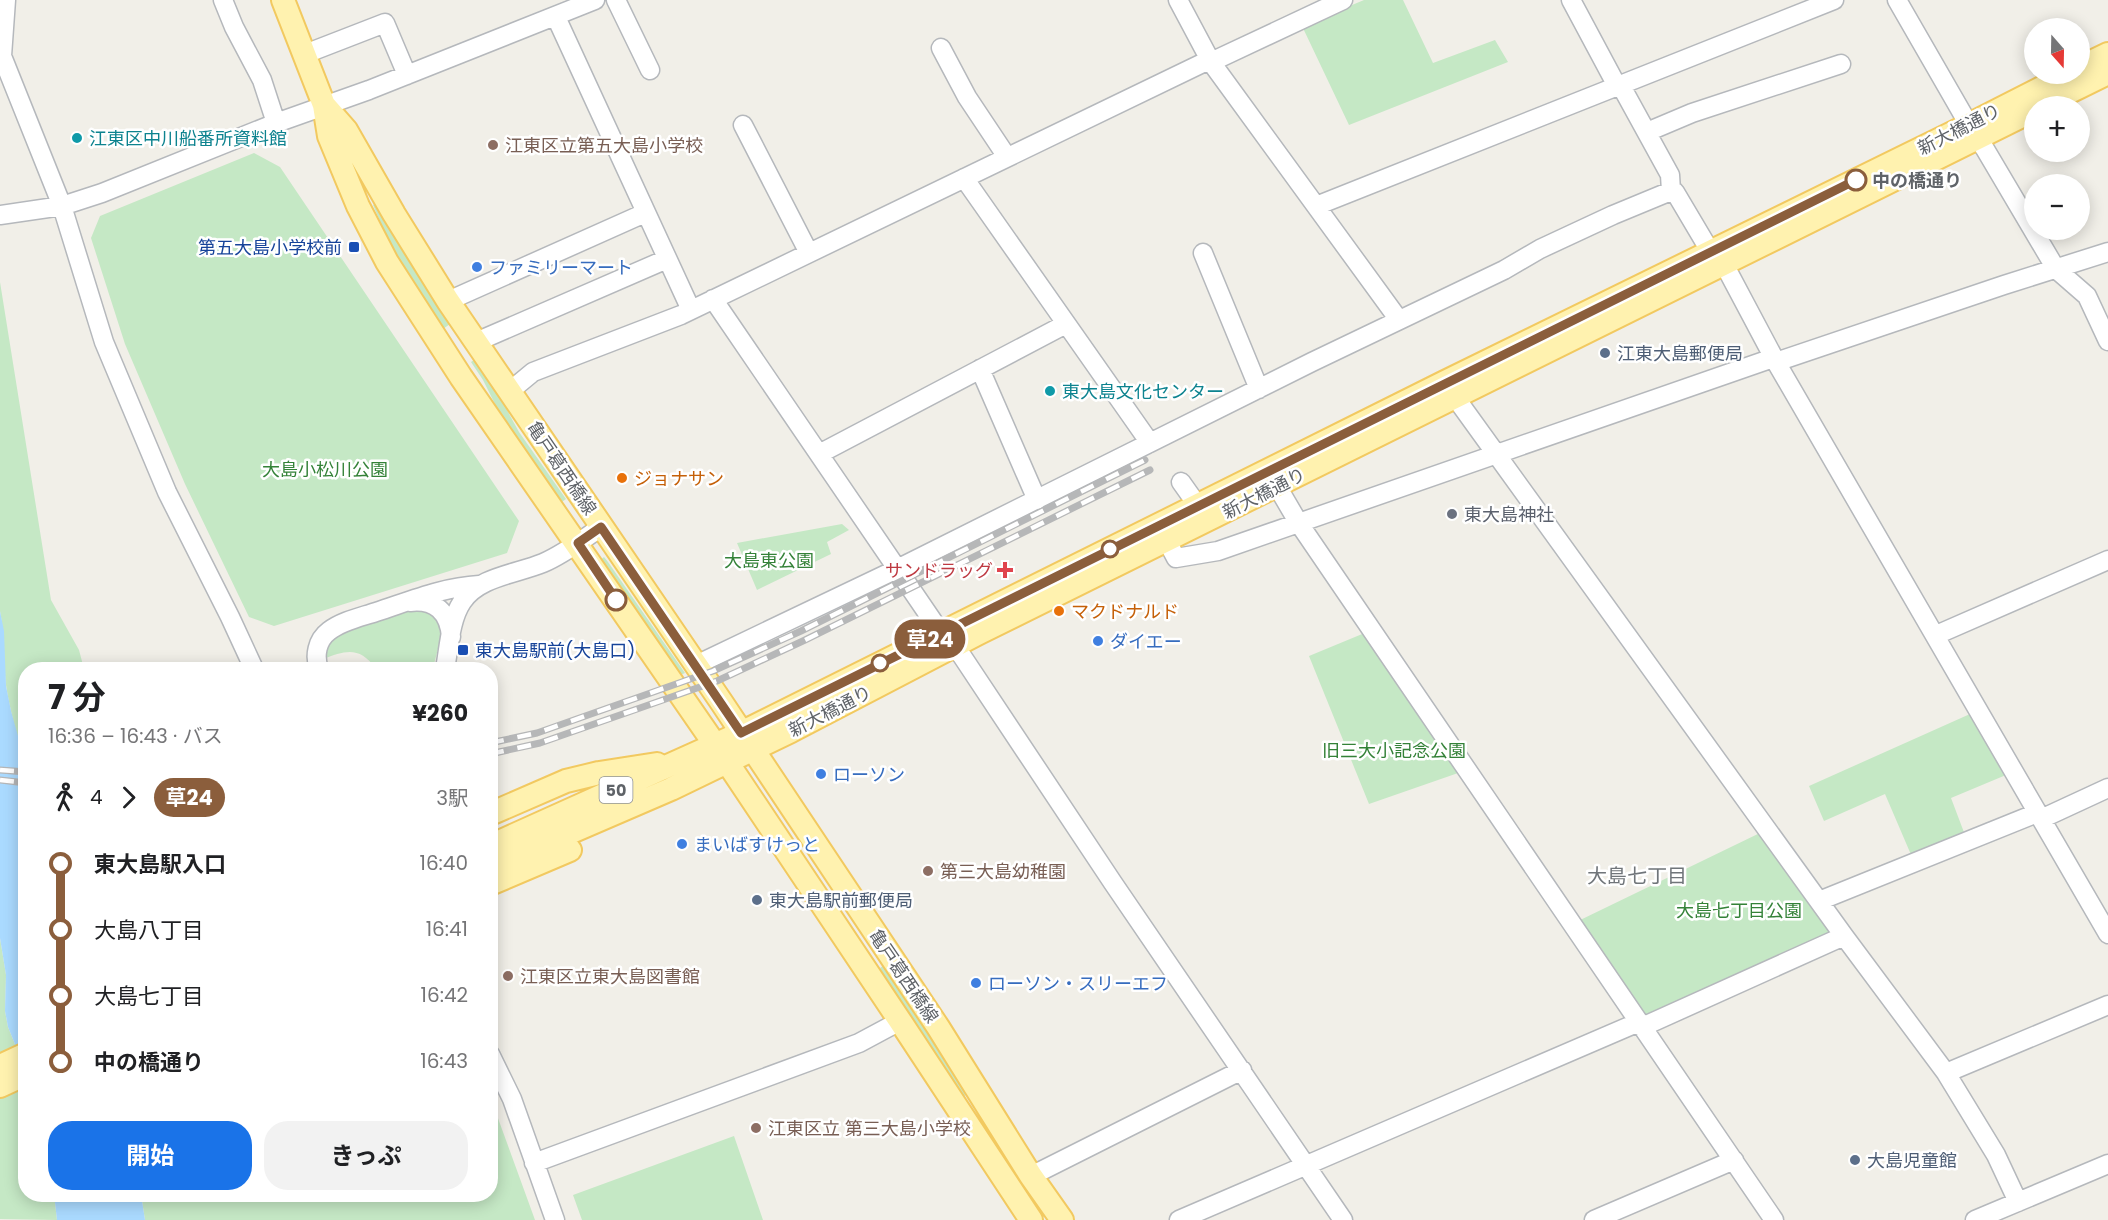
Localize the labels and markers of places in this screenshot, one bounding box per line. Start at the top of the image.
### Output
place label: 江東区中川船番所資料館 [89,126,287,151]
marker: 江東区中川船番所資料館 [70,131,84,145]
place label: 江東区立第五大島小学校 [505,133,703,158]
marker: 江東区立第五大島小学校 [486,138,500,152]
place label: 中の橋通り [1872,168,1962,193]
marker: 中の橋通り [1845,169,1867,191]
place label: 第五大島小学校前 [198,235,342,260]
marker: 第五大島小学校前 [347,240,361,254]
place label: ファミリーマート [489,255,633,280]
marker: ファミリーマート [470,260,484,274]
place label: 江東大島郵便局 [1617,341,1743,366]
marker: 江東大島郵便局 [1598,346,1612,360]
place label: 東大島文化センター [1062,379,1224,404]
marker: 東大島文化センター [1043,384,1057,398]
place label: ジョナサン [634,466,724,491]
marker: ジョナサン [615,471,629,485]
place label: 東大島神社 [1464,502,1554,527]
marker: 東大島神社 [1445,507,1459,521]
unlabelled marker [1101,540,1119,558]
place label: サンドラッグ [885,558,993,583]
marker: サンドラッグ [998,563,1012,577]
unlabelled marker [605,589,627,611]
place label: マクドナルド [1071,599,1179,624]
marker: マクドナルド [1052,604,1066,618]
place label: ダイエー [1110,629,1182,654]
marker: ダイエー [1091,634,1105,648]
place label: 東大島駅前(大島口) [475,638,635,663]
marker: 東大島駅前(大島口) [456,643,470,657]
unlabelled marker [871,654,889,672]
place label: ローソン [833,762,905,787]
marker: ローソン [814,767,828,781]
place label: まいばすけっと [694,832,820,857]
marker: まいばすけっと [675,837,689,851]
place label: 第三大島幼稚園 [940,859,1066,884]
marker: 第三大島幼稚園 [921,864,935,878]
place label: 東大島駅前郵便局 [769,888,913,913]
marker: 東大島駅前郵便局 [750,893,764,907]
place label: 江東区立東大島図書館 [520,964,700,989]
marker: 江東区立東大島図書館 [501,969,515,983]
place label: ローソン・スリーエフ [988,971,1168,996]
marker: ローソン・スリーエフ [969,976,983,990]
place label: 江東区立 第三大島小学校 [768,1116,971,1141]
marker: 江東区立 第三大島小学校 [749,1121,763,1135]
place label: 大島児童館 [1867,1148,1957,1173]
marker: 大島児童館 [1848,1153,1862,1167]

